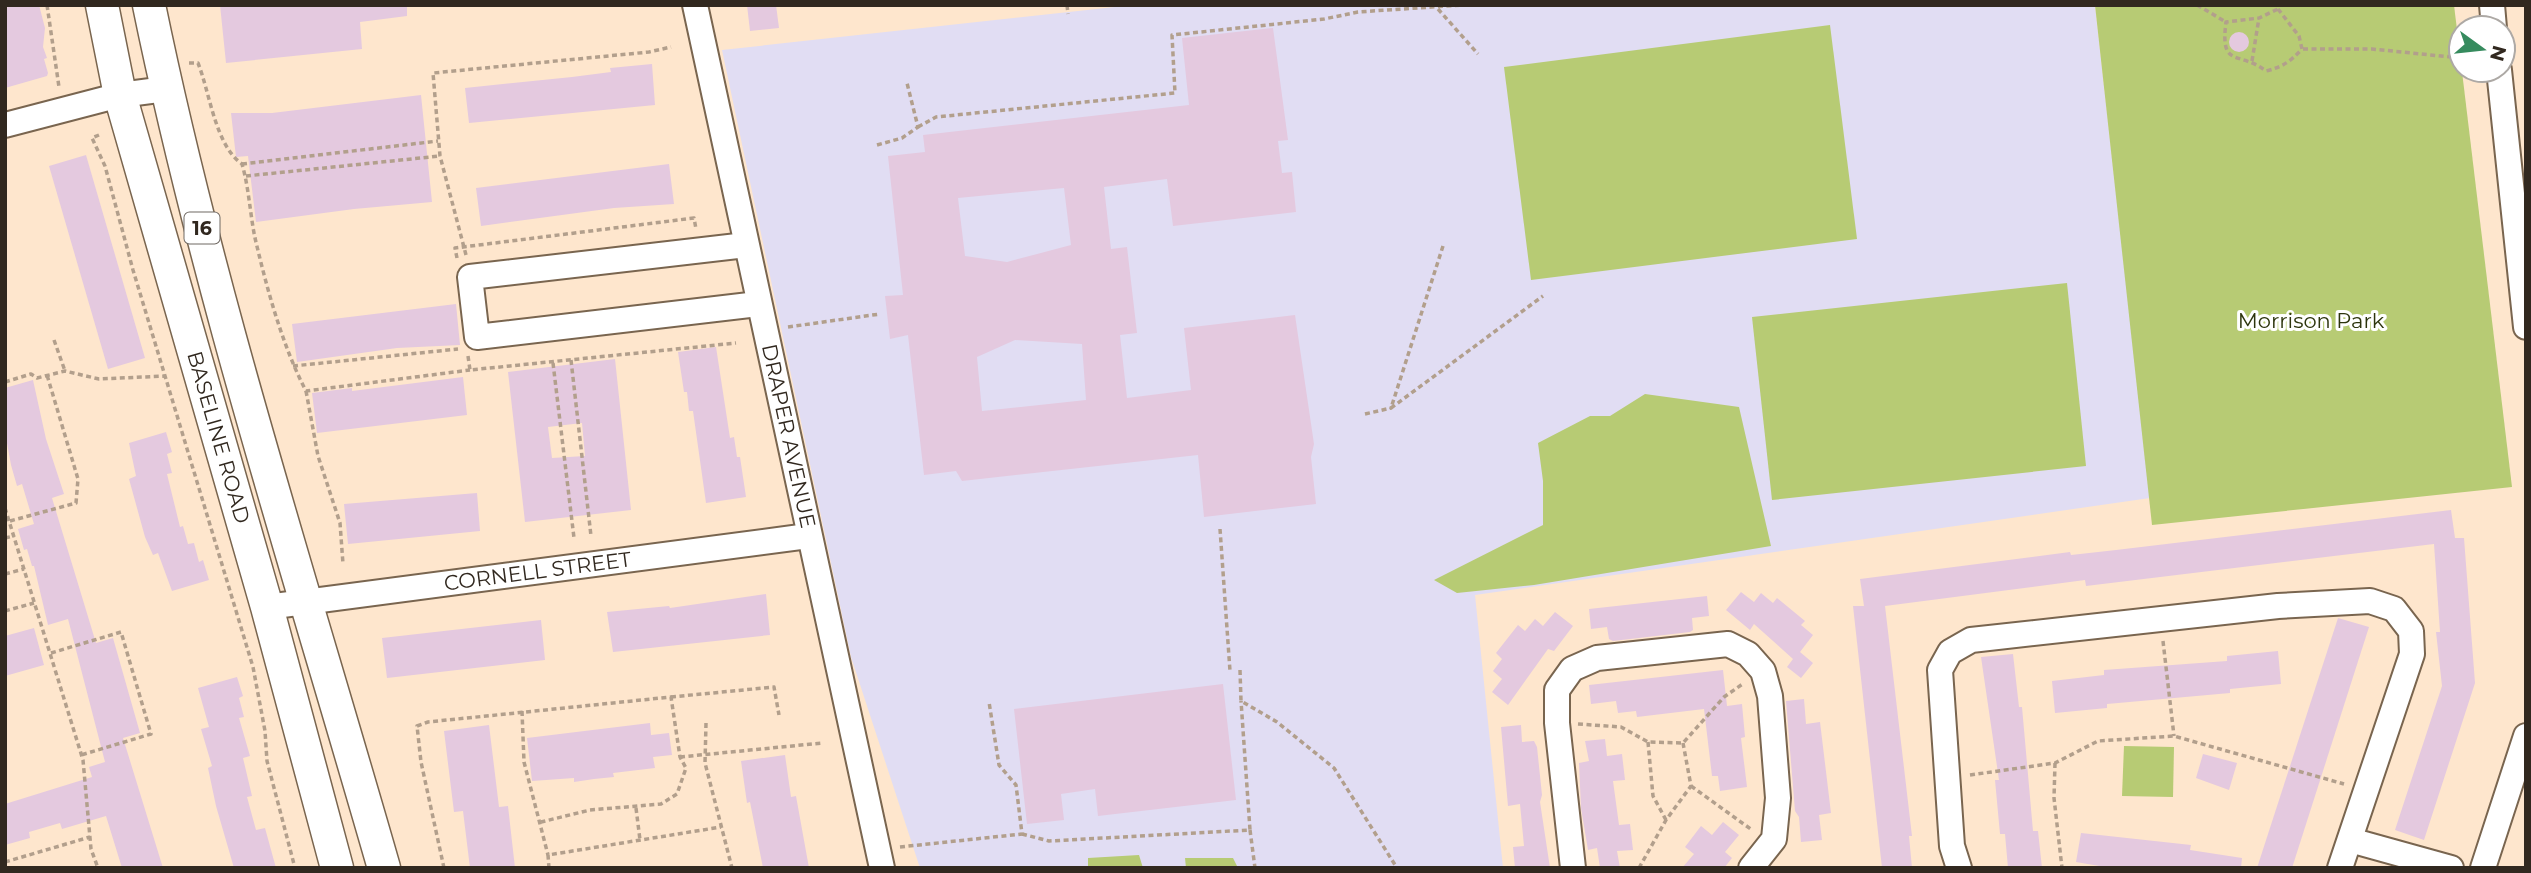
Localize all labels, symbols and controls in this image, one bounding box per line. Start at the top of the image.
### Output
north arrow [2447,14,2517,84]
text: N [2485,43,2511,64]
road number: 16 [184,212,220,244]
park label: Morrison Park [2238,308,2385,333]
street label: DRAPER AVENUE [757,341,821,530]
street label: BASELINE ROAD [182,348,255,526]
street label: CORNELL STREET [443,546,633,596]

